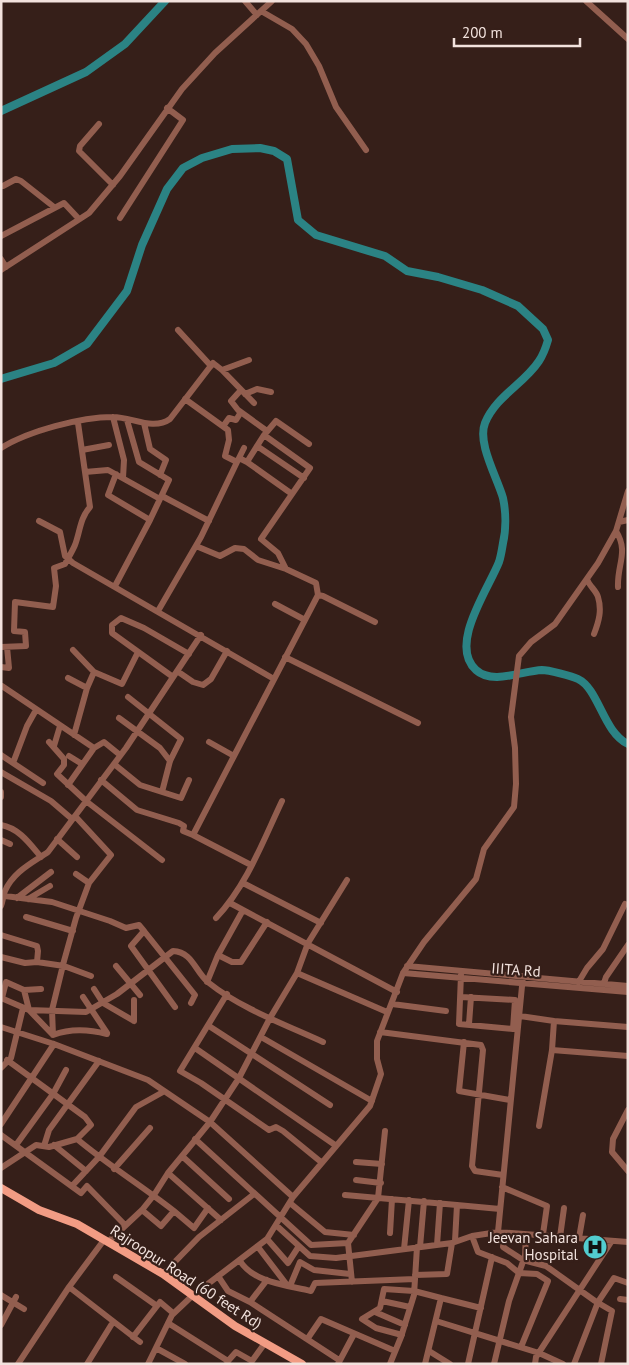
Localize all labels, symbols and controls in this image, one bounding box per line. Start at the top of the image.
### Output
scale bar [454,15,580,47]
text: 200 m [462,23,503,42]
street label: IIITA Rd [491,958,541,981]
street label: Rajroopur Road (60 feet Rd) [107,1220,266,1333]
place label: Jeevan Sahara Hospital [487,1228,579,1264]
hospital icon: Jeevan Sahara Hospital [582,1234,608,1260]

